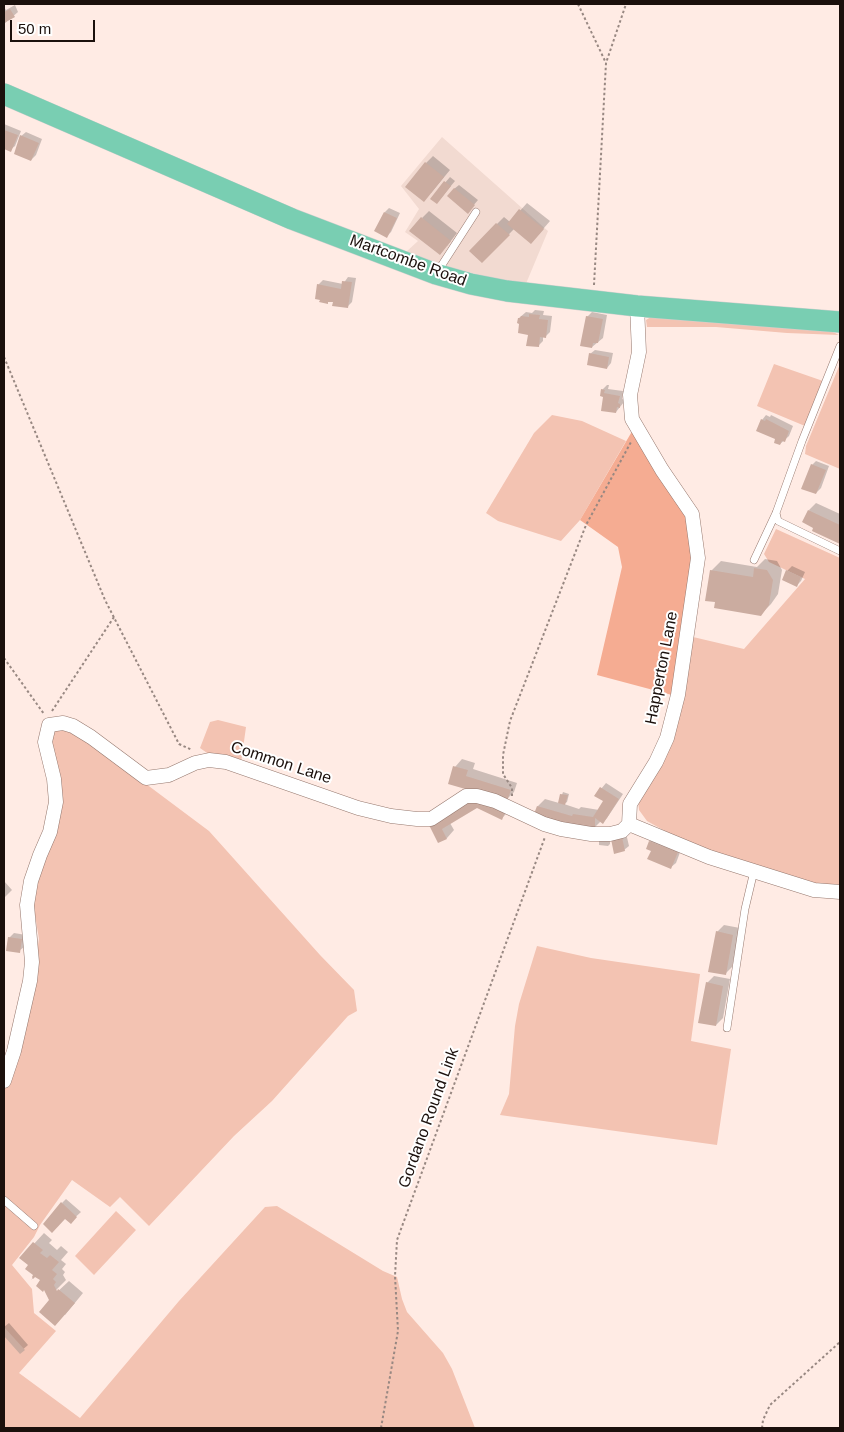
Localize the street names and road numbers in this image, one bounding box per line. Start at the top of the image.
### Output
street label: Martcombe Road [347,231,469,291]
street label: Happerton Lane [642,610,682,726]
street label: Common Lane [228,738,334,788]
street label: Gordano Round Link [395,1045,463,1191]

